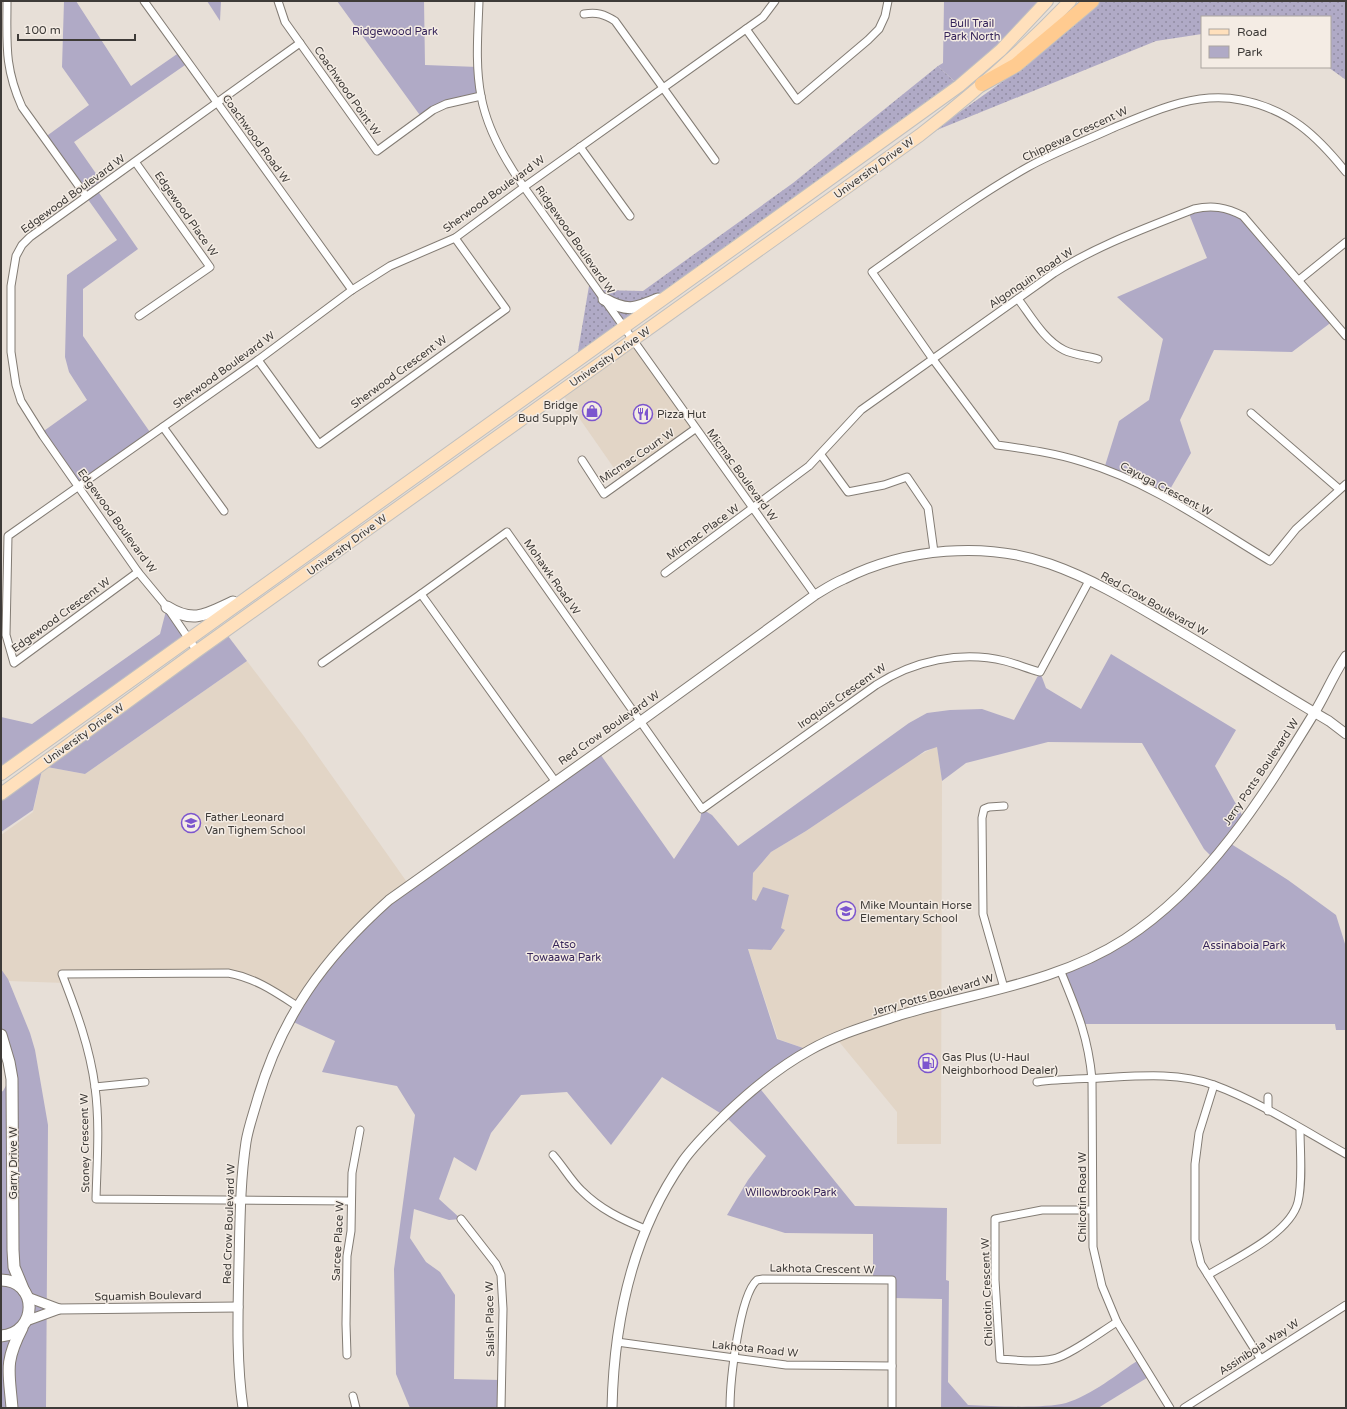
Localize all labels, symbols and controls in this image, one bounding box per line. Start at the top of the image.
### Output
scale bar [18,16,135,42]
legend [1201,16,1331,68]
park label: Bull Trail Park North [944,17,1000,43]
text: 100 m [24,23,61,37]
park label: Ridgewood Park [352,25,438,38]
text: Road [1237,25,1267,39]
street label: Coachwood Point W [311,44,383,138]
text: Park [1237,45,1263,59]
street label: Coachwood Road W [220,92,292,186]
street label: Chippewa Crescent W [1020,104,1130,164]
street label: University Drive W [831,135,917,201]
street label: Edgewood Boulevard W [18,152,128,236]
street label: Sherwood Boulevard W [441,153,547,235]
street label: Edgewood Place W [152,169,220,259]
street label: Ridgewood Boulevard W [533,183,617,297]
street label: Algonquin Road W [986,245,1076,311]
street label: University Drive W [567,324,653,390]
street label: Sherwood Boulevard W [171,329,277,411]
street label: Sherwood Crescent W [348,333,450,411]
place label: Bridge Bud Supply [518,399,578,425]
shop icon: Bridge Bud Supply [581,400,603,422]
restaurant icon: Pizza Hut [632,403,654,425]
place label: Pizza Hut [657,408,706,421]
street label: Micmac Court W [597,426,677,486]
street label: Micmac Boulevard W [704,426,780,524]
street label: Cayuga Crescent W [1118,459,1214,519]
street label: Edgewood Boulevard W [75,466,159,576]
street label: Micmac Place W [664,501,742,563]
street label: University Drive W [304,512,390,578]
street label: Mohawk Road W [521,537,583,617]
street label: Red Crow Boulevard W [1098,569,1210,639]
street label: Edgewood Crescent W [9,575,113,655]
street label: Iroquois Crescent W [795,661,889,731]
street label: Red Crow Boulevard W [556,688,662,768]
street label: University Drive W [41,701,127,767]
street label: Jerry Potts Boulevard W [1220,716,1302,828]
place label: Father Leonard Van Tighem School [205,811,305,837]
school or university icon: Father Leonard Van Tighem School [180,812,202,834]
place label: Mike Mountain Horse Elementary School [860,899,972,925]
school or university icon: Mike Mountain Horse Elementary School [835,900,857,922]
park label: Atso Towaawa Park [527,938,601,964]
park label: Assinaboia Park [1202,939,1286,952]
street label: Jerry Potts Boulevard W [871,971,995,1019]
place label: Gas Plus (U-Haul Neighborhood Dealer) [942,1051,1058,1077]
fuel station icon: Gas Plus (U-Haul Neighborhood Dealer) [917,1052,939,1074]
street label: Stoney Crescent W [78,1093,92,1193]
street label: Garry Drive W [7,1127,20,1199]
street label: Chilcotin Road W [1076,1152,1089,1242]
street label: Red Crow Boulevard W [220,1164,238,1284]
park label: Willowbrook Park [745,1186,837,1199]
street label: Sarcee Place W [329,1201,347,1281]
street label: Chilcotin Crescent W [979,1237,995,1347]
street label: Lakhota Crescent W [769,1262,875,1276]
street label: Salish Place W [483,1281,497,1357]
street label: Squamish Boulevard [94,1289,202,1303]
street label: Assiniboia Way W [1216,1316,1302,1378]
street label: Lakhota Road W [711,1338,799,1360]

